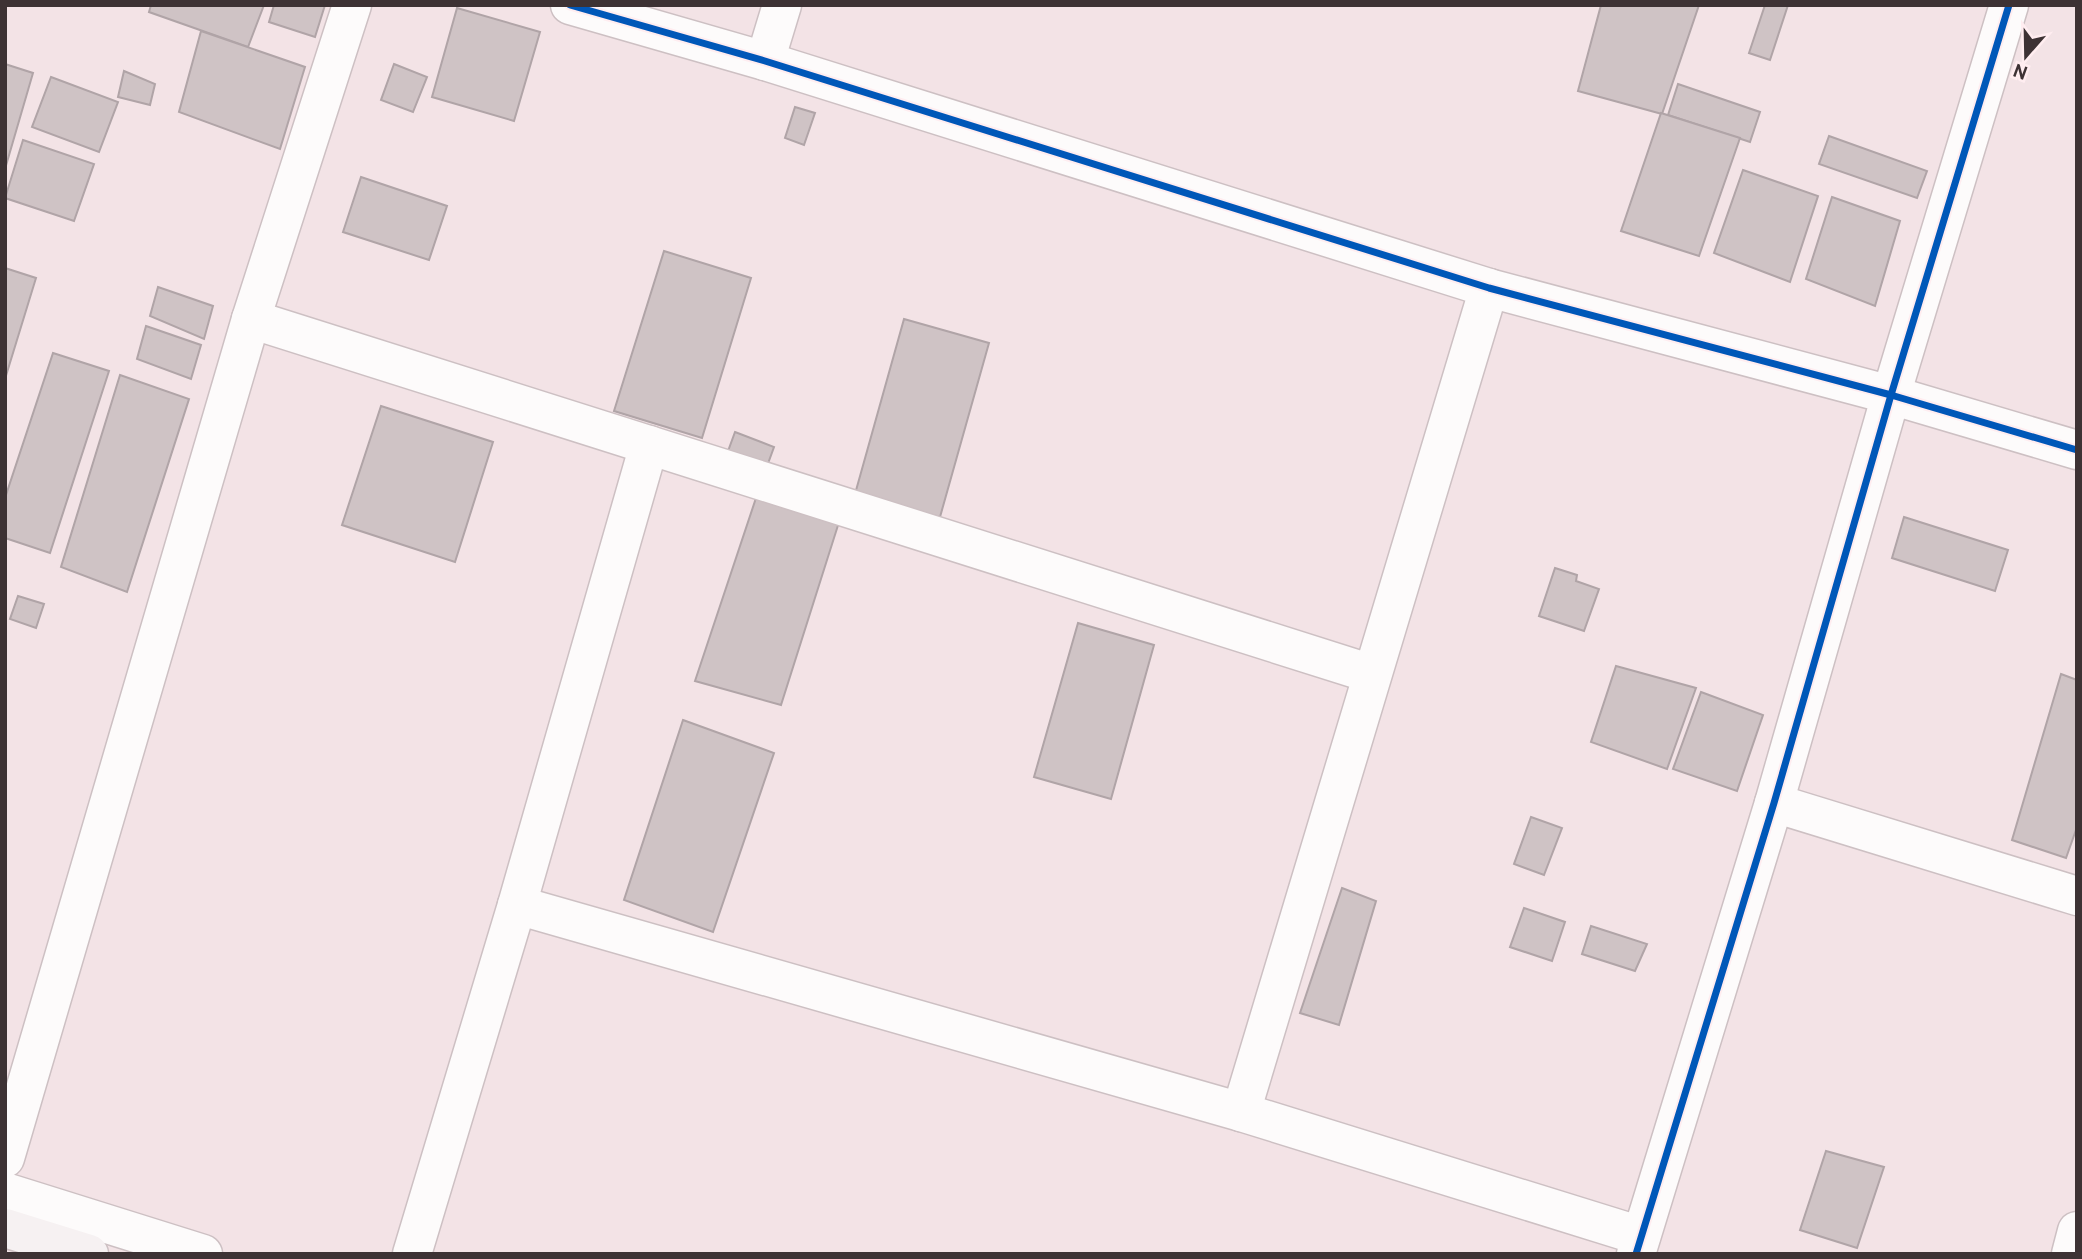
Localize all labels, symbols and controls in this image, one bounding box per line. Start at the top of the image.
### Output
north arrow [1991,21,2061,91]
text: N [2010,56,2031,84]

